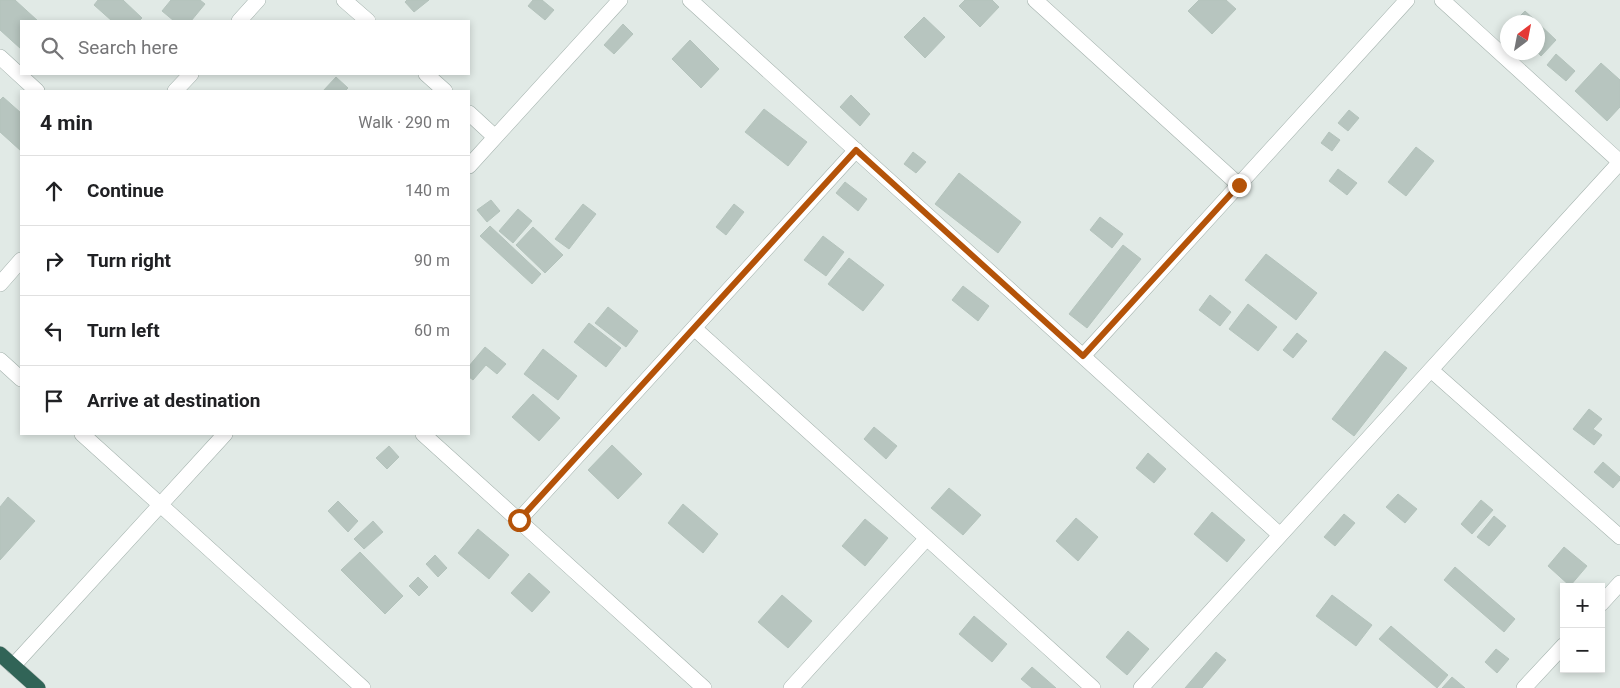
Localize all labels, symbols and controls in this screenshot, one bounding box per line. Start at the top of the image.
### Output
north arrow [1500,15,1545,60]
search box [20,20,470,75]
icon: search [38,34,66,62]
text: Search here [78,36,178,59]
text: 4 min [40,111,93,135]
text: Walk · 290 m [358,113,450,132]
route end [1228,174,1251,197]
icon: ahead [40,177,68,205]
text: Continue [87,179,164,202]
text: 140 m [405,181,450,200]
icon: right [40,247,68,275]
text: Turn right [87,249,171,272]
text: 90 m [414,251,450,270]
icon: left [40,317,68,345]
text: Turn left [87,319,160,342]
text: 60 m [414,321,450,340]
icon: arrive [40,387,68,415]
text: Arrive at destination [87,389,260,412]
route start [508,509,531,532]
map controls [1560,583,1605,673]
button: + [1560,583,1605,628]
button: − [1560,628,1605,673]

